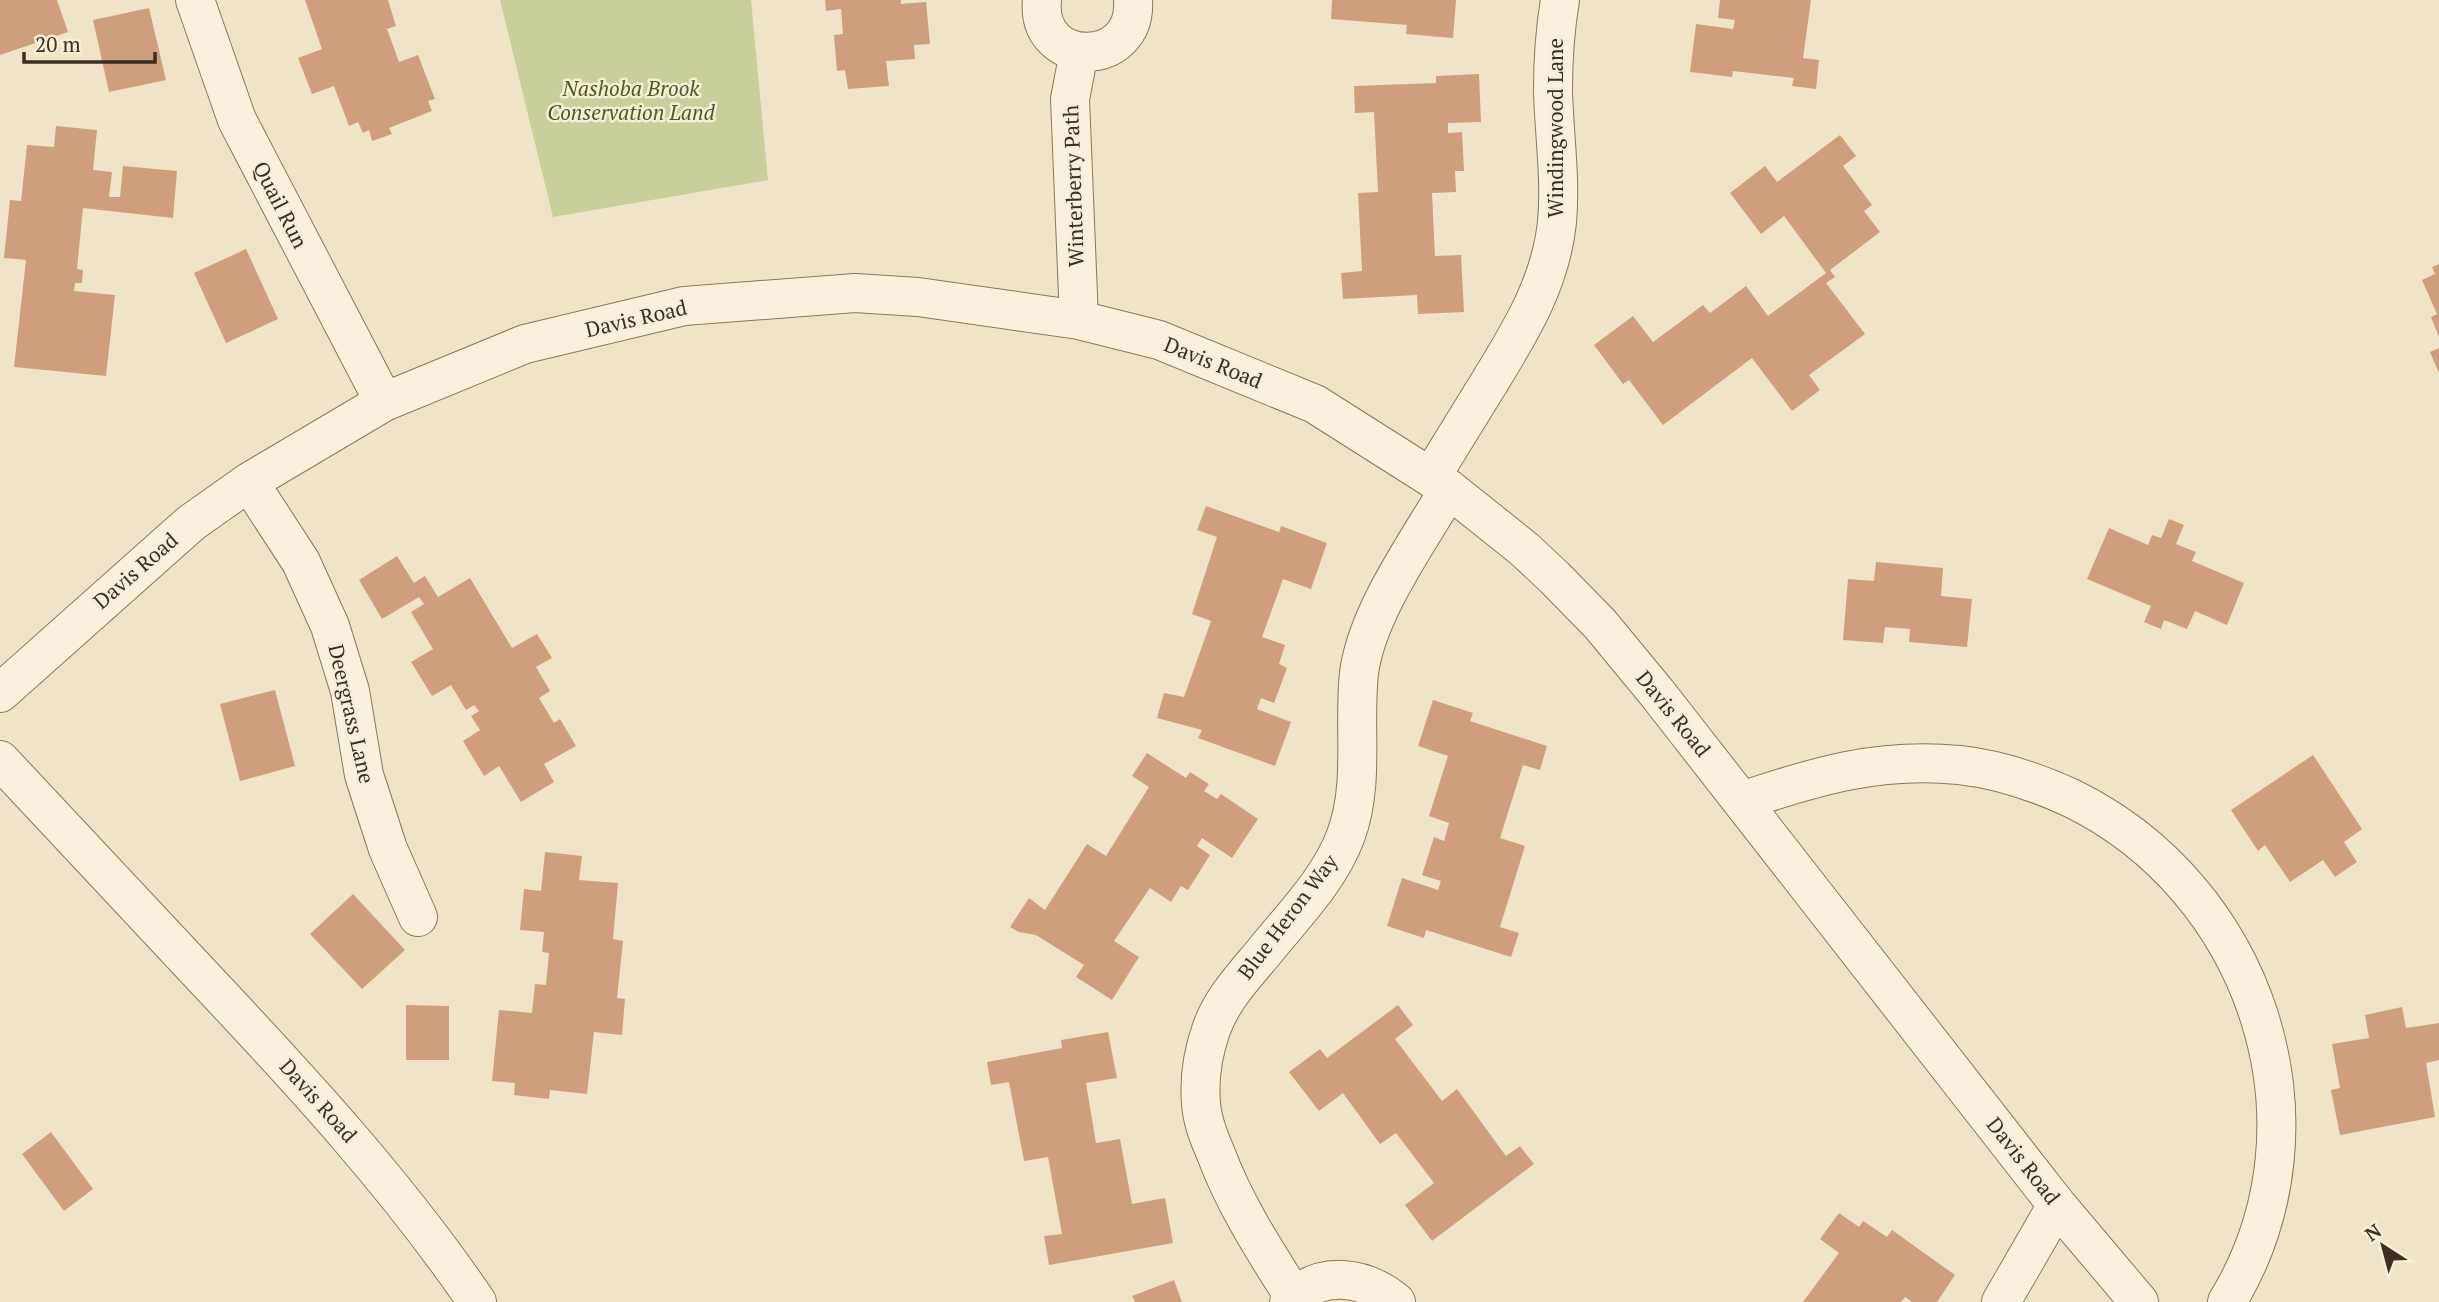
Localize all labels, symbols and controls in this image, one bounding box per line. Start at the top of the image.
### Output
scale bar [24,21,156,65]
text: 20 m [35,30,81,58]
street label: Windingwood Lane [1541,38,1569,218]
park label: Nashoba Brook Conservation Land [547,74,716,126]
street label: Winterberry Path [1056,104,1090,268]
street label: Quail Run [247,156,315,253]
street label: Davis Road [582,293,690,343]
street label: Davis Road [1160,330,1267,395]
street label: Davis Road [87,526,184,615]
street label: Deergrass Lane [322,641,382,786]
street label: Davis Road [1630,664,1717,763]
street label: Blue Heron Way [1231,848,1344,985]
street label: Davis Road [274,1053,364,1148]
street label: Davis Road [1981,1111,2067,1210]
north arrow [2348,1211,2418,1281]
text: N [2360,1217,2386,1246]

